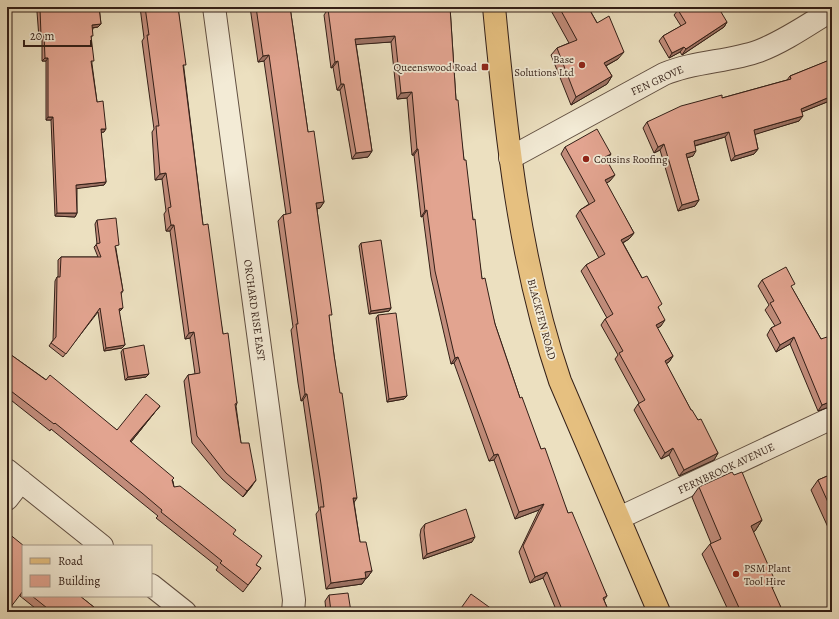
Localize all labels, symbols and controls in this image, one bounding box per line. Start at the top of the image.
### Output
scale bar [24,22,91,48]
text: 20 m [30,28,54,44]
place label: Base Solutions Ltd [514,52,574,80]
place label: Queenswood Road [394,60,477,75]
marker: Base Solutions Ltd [577,60,587,70]
marker: Queenswood Road [480,62,490,72]
street label: FEN GROVE [628,62,686,99]
place label: Cousins Roofing [594,152,668,167]
marker: Cousins Roofing [581,154,591,164]
street label: ORCHARD RISE EAST [240,258,269,362]
street label: BLACKFEN ROAD [524,277,560,361]
street label: FERNBROOK AVENUE [675,439,777,498]
legend [22,545,152,597]
text: Road [58,553,84,569]
place label: PSM Plant Tool Hire [744,561,791,589]
marker: PSM Plant Tool Hire [731,569,741,579]
text: Building [58,573,100,589]

